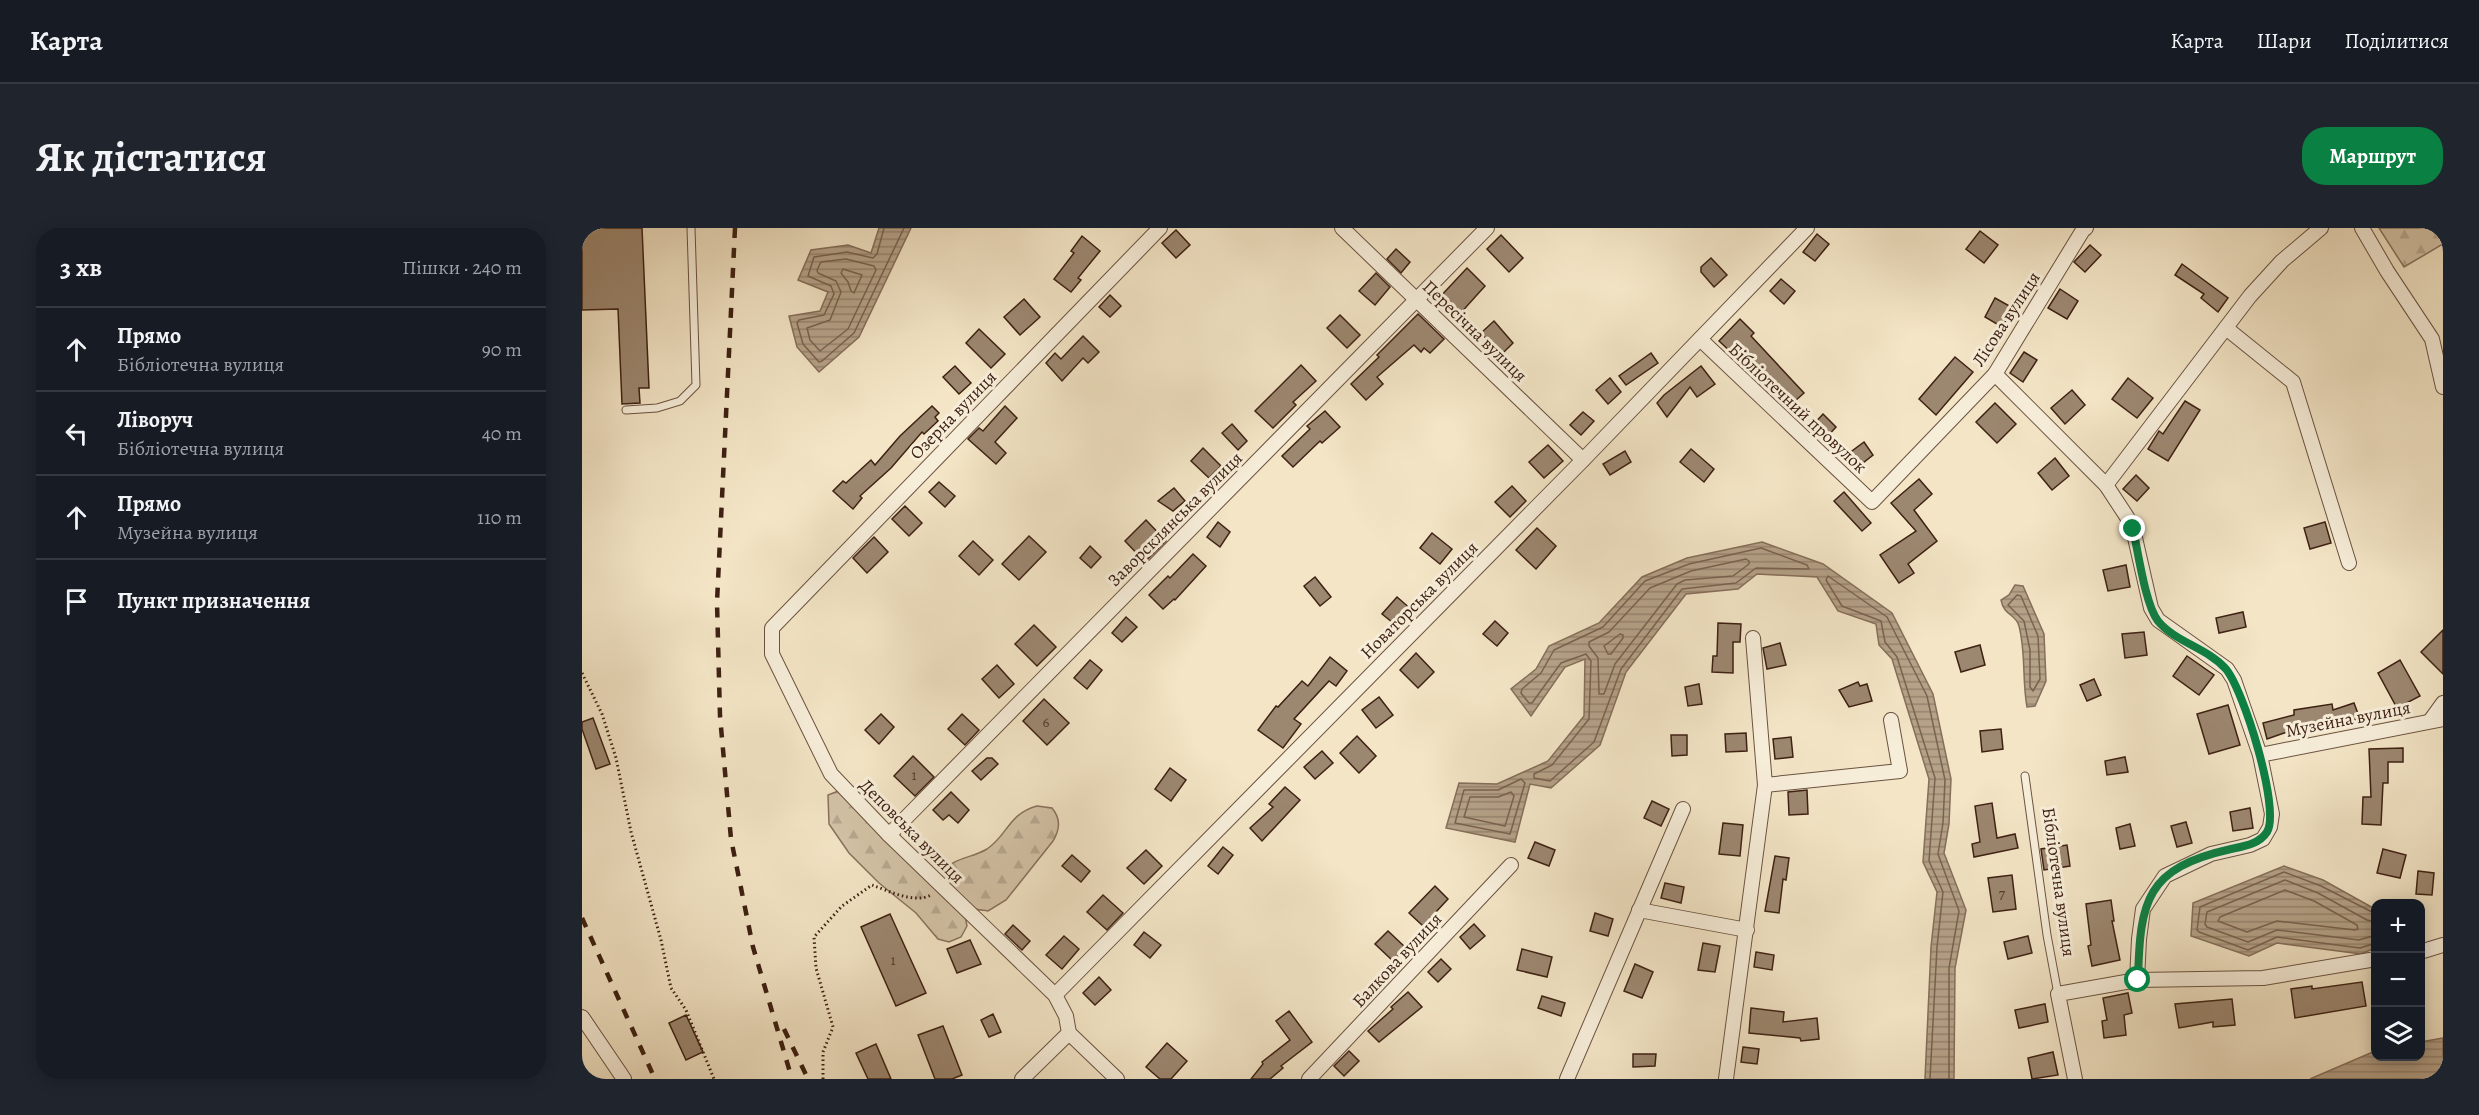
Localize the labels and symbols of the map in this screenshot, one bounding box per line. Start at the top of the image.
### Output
street label: Лісова вулиця [1966,267,2046,371]
street label: Пересічна вулиця [1417,275,1533,387]
street label: Бібліотечний провулок [1724,337,1872,479]
street label: Озерна вулиця [904,365,1002,465]
street label: Заворсклянська вулиця [1102,446,1248,592]
route end [2119,515,2145,541]
street label: Новаторська вулиця [1355,536,1483,664]
street label: Музейна вулиця [2283,695,2413,743]
house number: 6 [1043,712,1050,732]
house number: 1 [911,765,917,785]
street label: Деповська вулиця [854,773,970,889]
street label: Бібліотечна вулиця [2037,806,2081,958]
house number: 7 [1999,884,2006,904]
street label: Балкова вулиця [1347,907,1447,1013]
house number: 1 [890,950,896,970]
route start [2124,966,2150,992]

